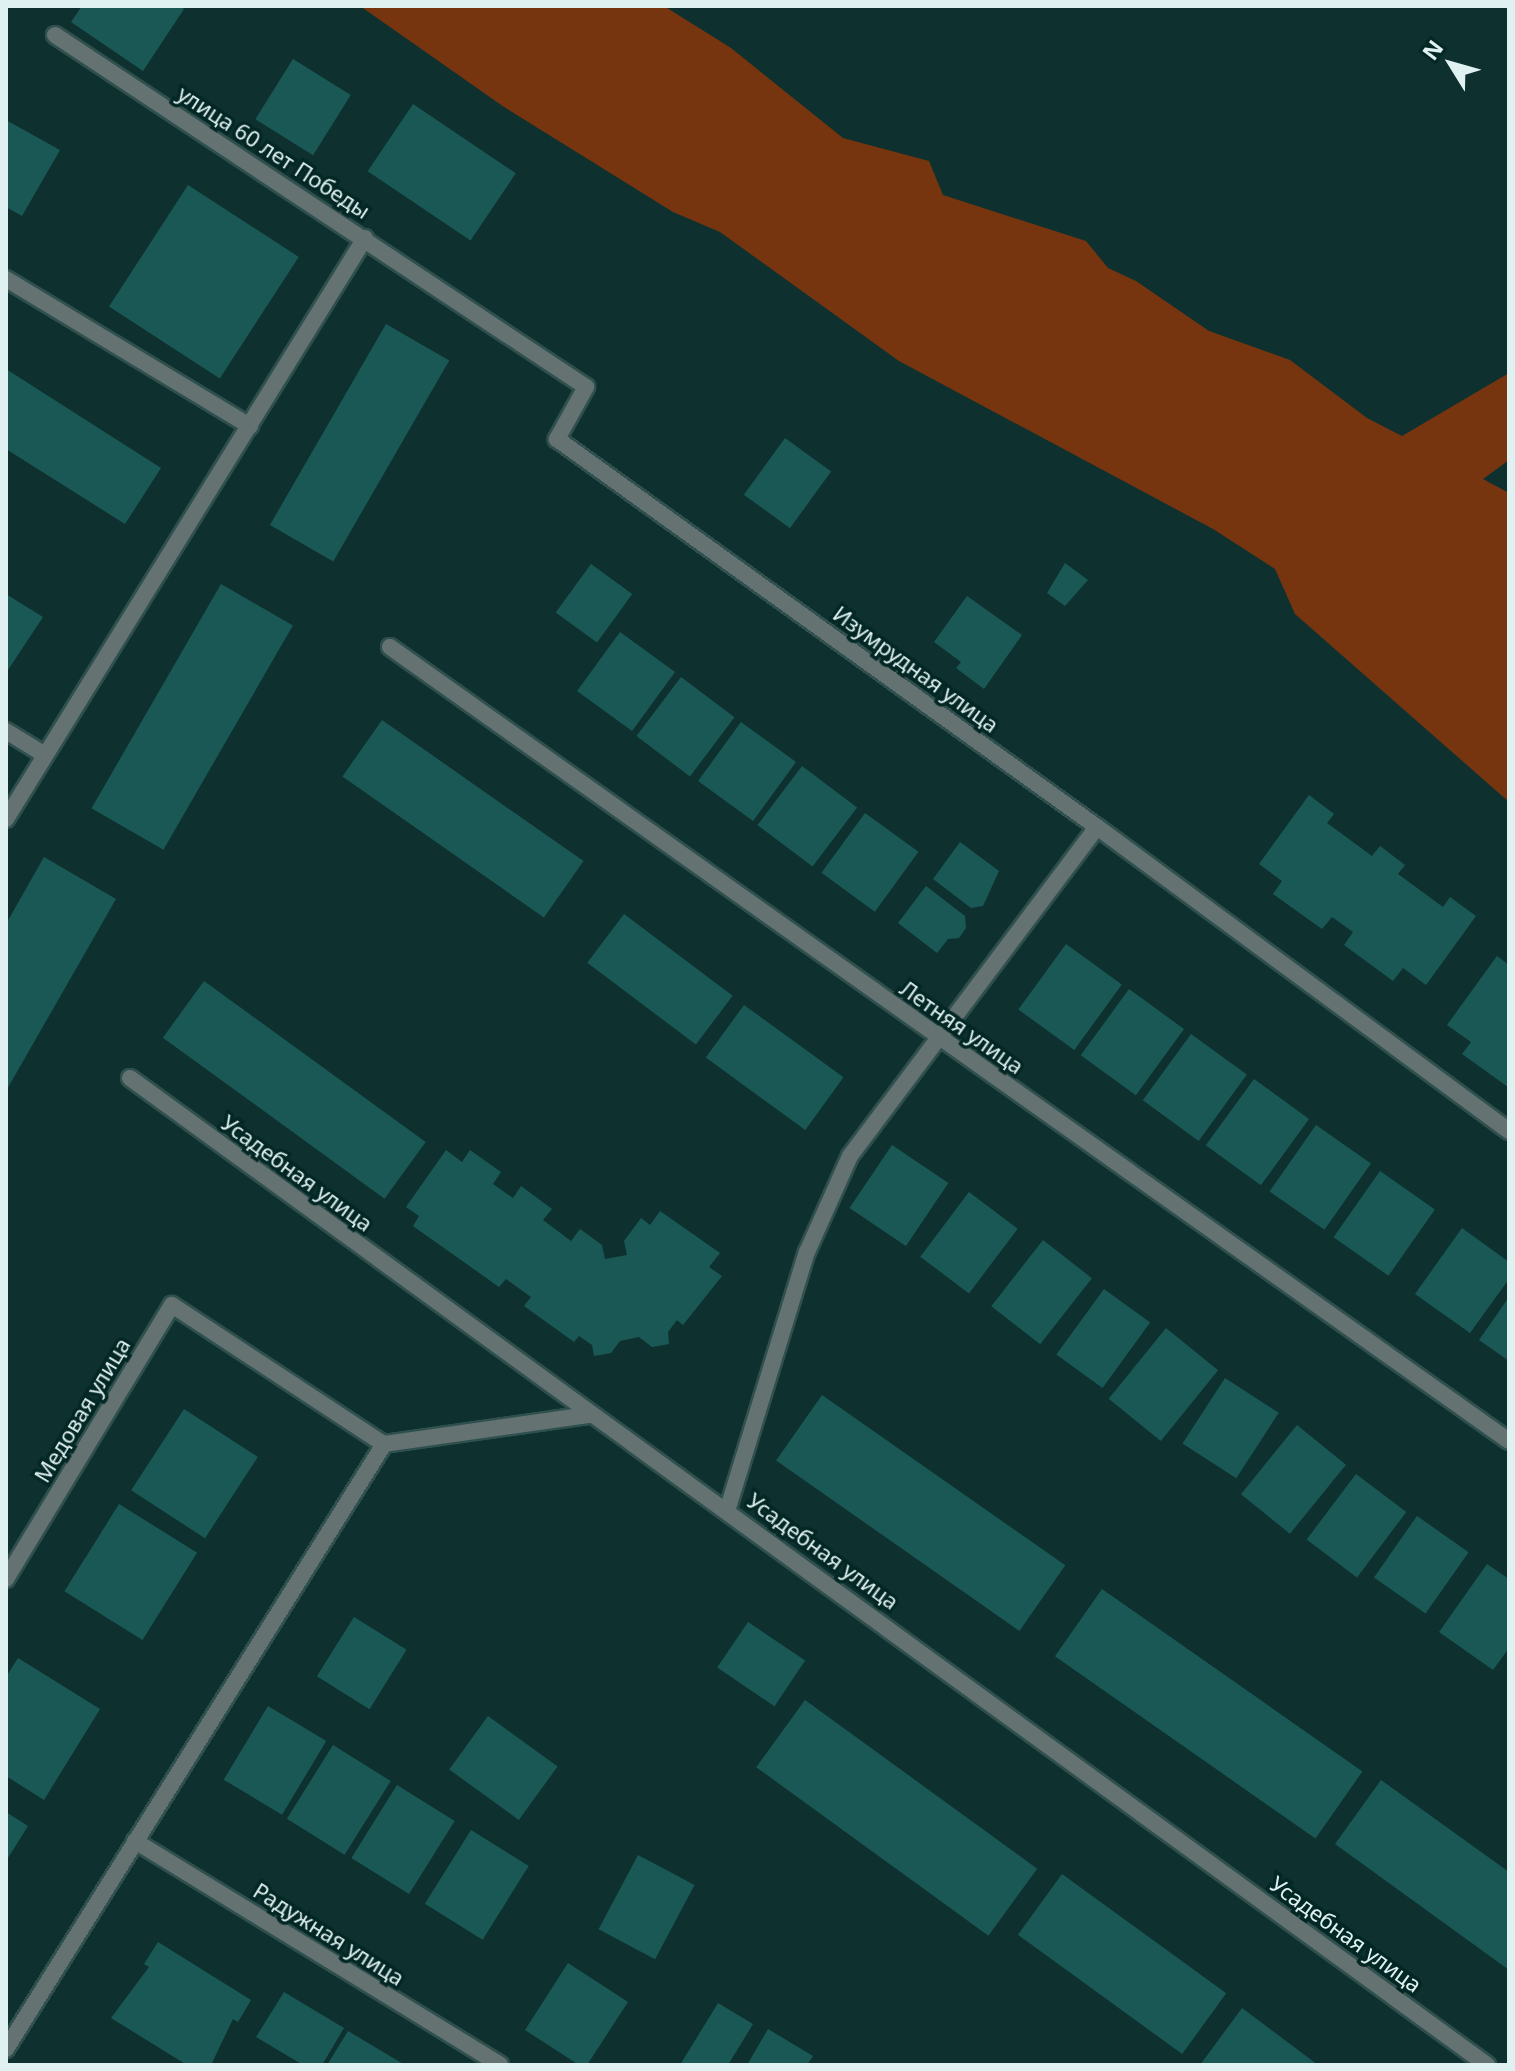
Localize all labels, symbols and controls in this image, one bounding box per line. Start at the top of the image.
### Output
north arrow [1411,24,1491,104]
text: N [1414,33,1449,66]
street label: улица 60 лет Победы [173,80,375,224]
street label: Изумрудная улица [828,600,1004,738]
street label: Летняя улица [895,975,1029,1079]
street label: Усадебная улица [216,1109,378,1237]
street label: Медовая улица [29,1333,135,1487]
street label: Усадебная улица [742,1487,904,1615]
street label: Усадебная улица [1265,1870,1427,1998]
street label: Радужная улица [249,1877,409,1991]

